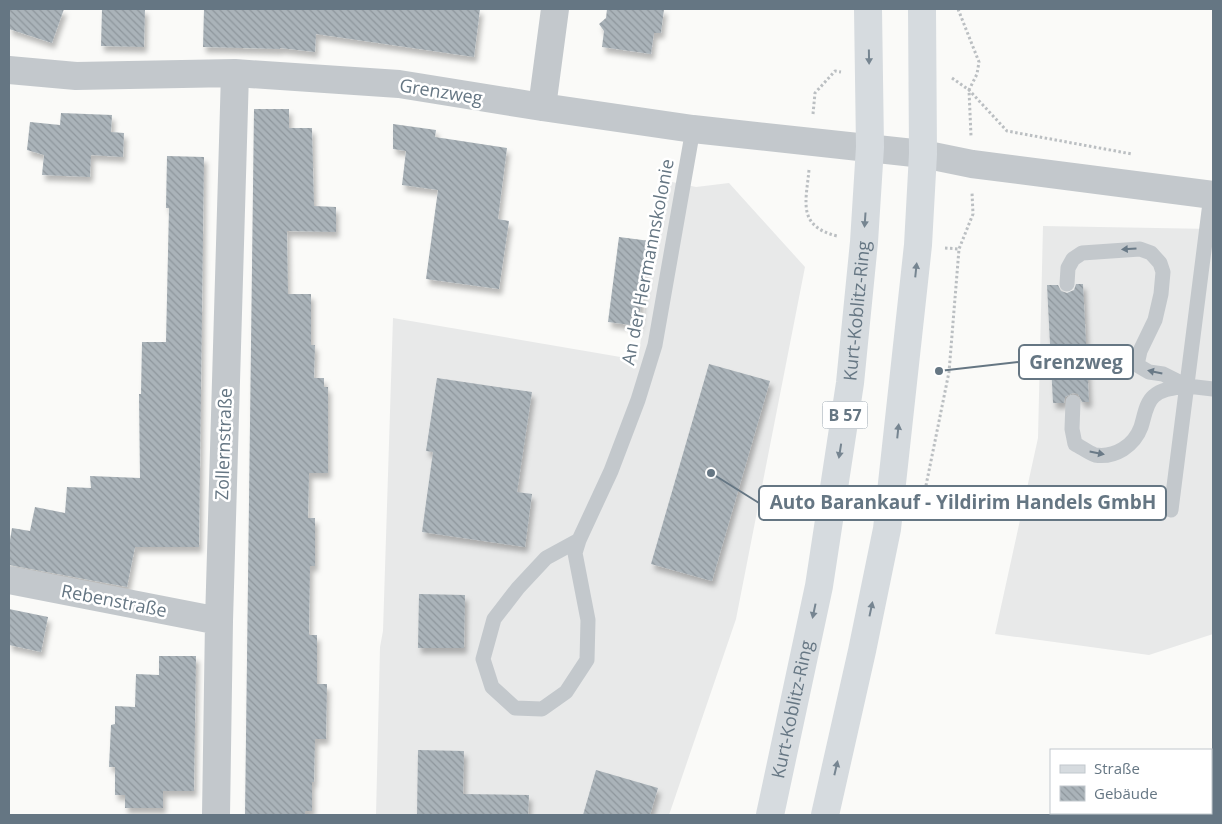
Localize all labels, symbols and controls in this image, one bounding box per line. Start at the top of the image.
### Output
one-way arrow [865,50,873,66]
street label: Grenzweg [398,73,485,109]
street label: An der Hermannskolonie [615,157,679,367]
one-way arrow [861,212,869,228]
street label: Kurt-Koblitz-Ring [837,239,875,382]
one-way arrow [1121,246,1137,254]
one-way arrow [912,261,920,277]
callout: Grenzweg [1019,345,1133,379]
text: Grenzweg [1029,349,1123,375]
one-way arrow [1147,368,1162,376]
street label: Zollernstraße [209,387,237,501]
road number: B 57 [822,402,868,428]
one-way arrow [894,423,902,439]
one-way arrow [835,443,843,459]
one-way arrow [1089,449,1104,457]
callout: Auto Barankauf - Yildirim Handels GmbH [759,486,1166,520]
text: Auto Barankauf - Yildirim Handels GmbH [770,489,1156,515]
street label: Rebenstraße [59,578,169,622]
one-way arrow [867,601,875,617]
one-way arrow [810,604,818,619]
street label: Kurt-Koblitz-Ring [765,638,818,781]
legend [1050,749,1212,814]
text: Straße [1094,758,1140,778]
one-way arrow [832,760,840,775]
text: Gebäude [1094,783,1158,803]

